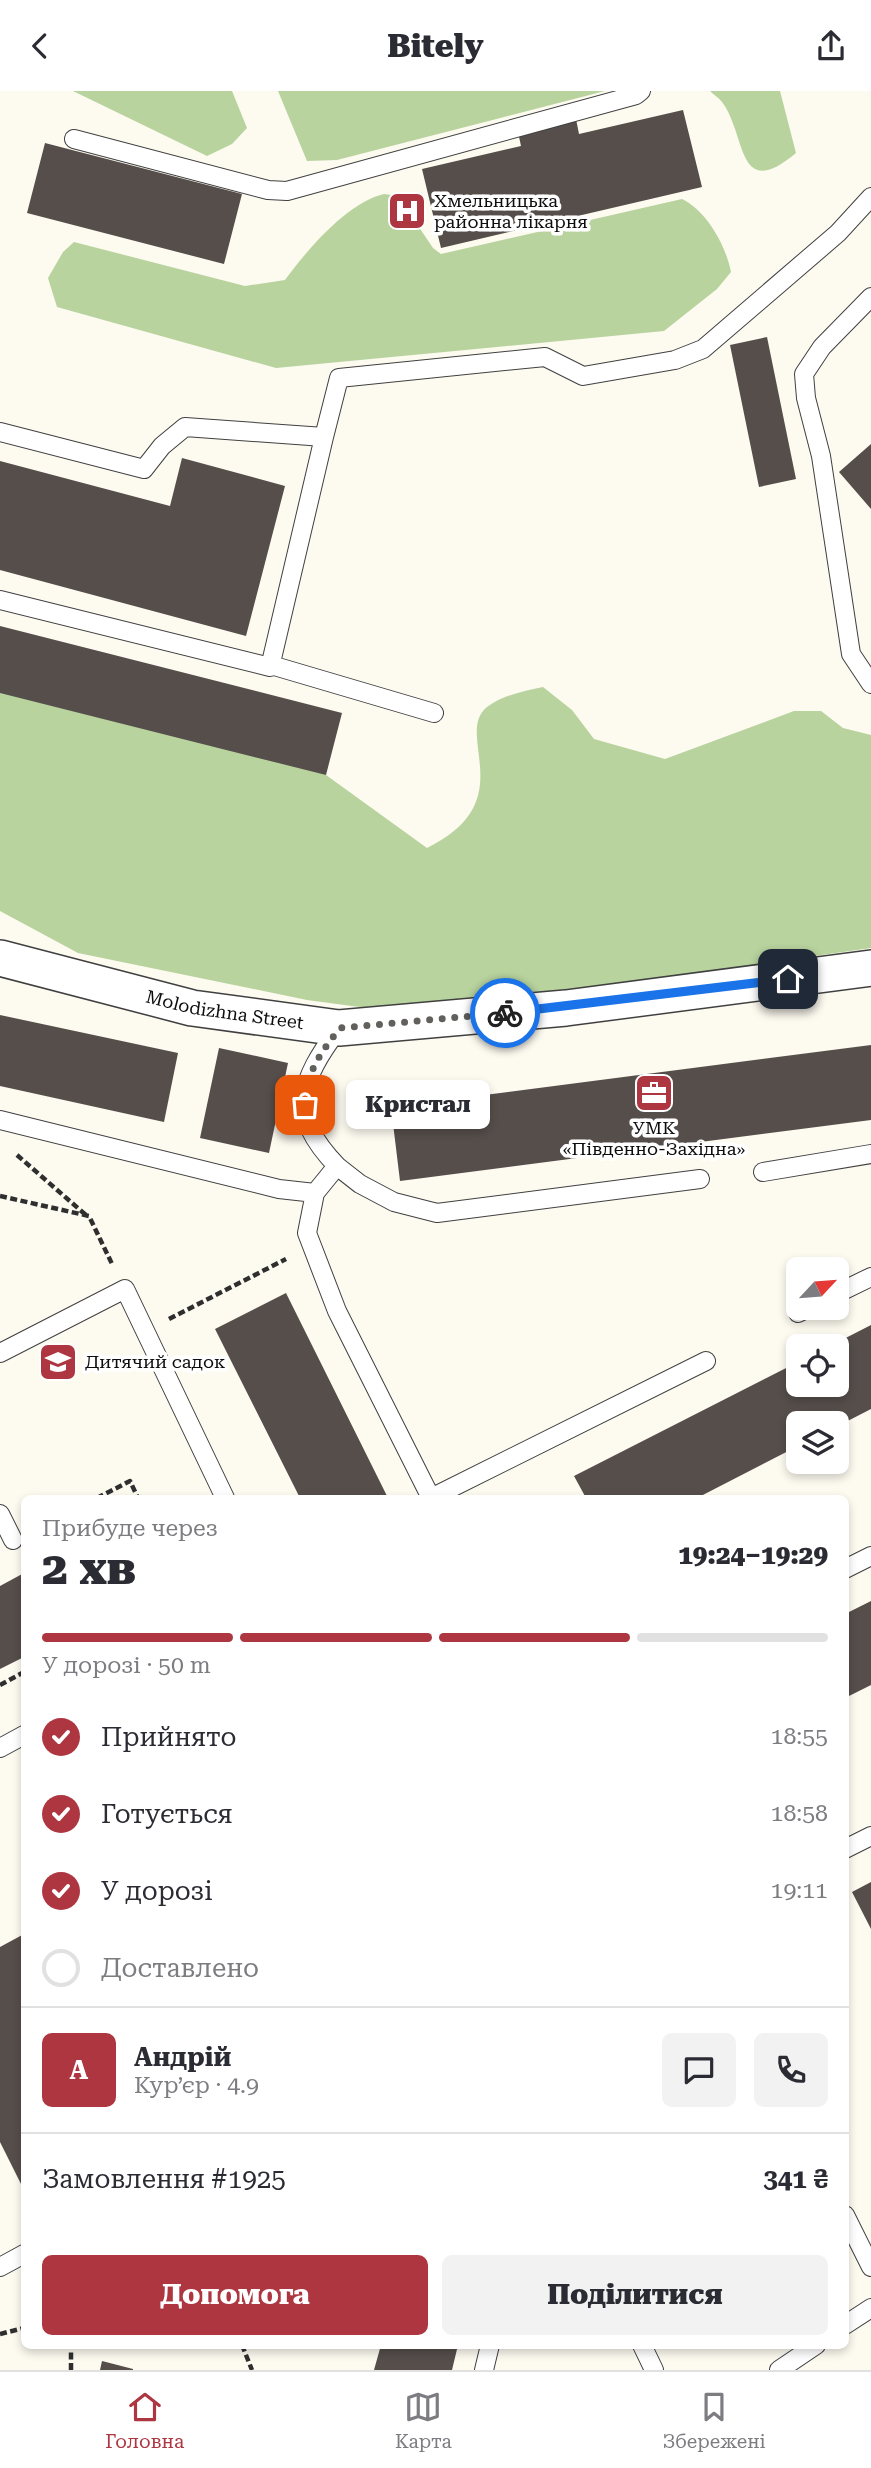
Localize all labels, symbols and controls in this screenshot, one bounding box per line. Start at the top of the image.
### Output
icon: back [21,27,59,65]
text: Bitely [387,27,484,65]
icon: share [812,27,850,65]
hospital icon: Хмельницька районна лікарня [386,190,428,232]
place label: Хмельницька районна лікарня [434,190,588,232]
pin [758,949,818,1009]
icon: home [769,960,807,998]
courier [470,978,540,1048]
street label: Molodizhna Street [144,985,305,1033]
icon: bike [486,994,524,1032]
office icon: УМК «Південно-Західна» [633,1072,675,1114]
pin [275,1075,335,1135]
callout: Кристал [347,1081,490,1129]
icon: bag [286,1086,324,1124]
text: Кристал [365,1091,471,1118]
place label: УМК «Південно-Західна» [563,1117,745,1159]
north arrow [786,1257,849,1319]
map controls [786,1257,849,1474]
button: locate [786,1334,849,1397]
school or university icon: Дитячий садок [37,1341,79,1383]
place label: Дитячий садок [85,1351,225,1372]
button: layers [786,1411,849,1474]
text: Прибуде через [42,1515,218,1542]
text: 19:24–19:29 [678,1540,828,1570]
text: 2 хв [42,1541,136,1595]
text: У дорозі · 50 m [42,1652,211,1679]
icon: check [42,1718,80,1756]
text: Прийнято [101,1722,236,1752]
text: 18:55 [771,1723,828,1750]
icon: check [42,1795,80,1833]
text: Готується [101,1799,233,1829]
text: 18:58 [771,1800,828,1827]
icon: check [42,1872,80,1910]
text: У дорозі [101,1876,213,1906]
text: 19:11 [771,1877,828,1904]
text: Доставлено [101,1953,259,1983]
button: chat [662,2033,736,2107]
button: phone [754,2033,828,2107]
text: Андрій [134,2042,231,2072]
text: А [70,2055,88,2085]
text: Кур’єр · 4.9 [134,2072,259,2099]
text: Замовлення #1925 [42,2164,286,2194]
text: 341 ₴ [763,2164,828,2194]
button: Допомога [42,2255,428,2335]
button: Поділитися [442,2255,828,2335]
tab: Головна [105,2388,184,2453]
tab: Карта [395,2388,452,2453]
tab: Збережені [663,2388,766,2453]

